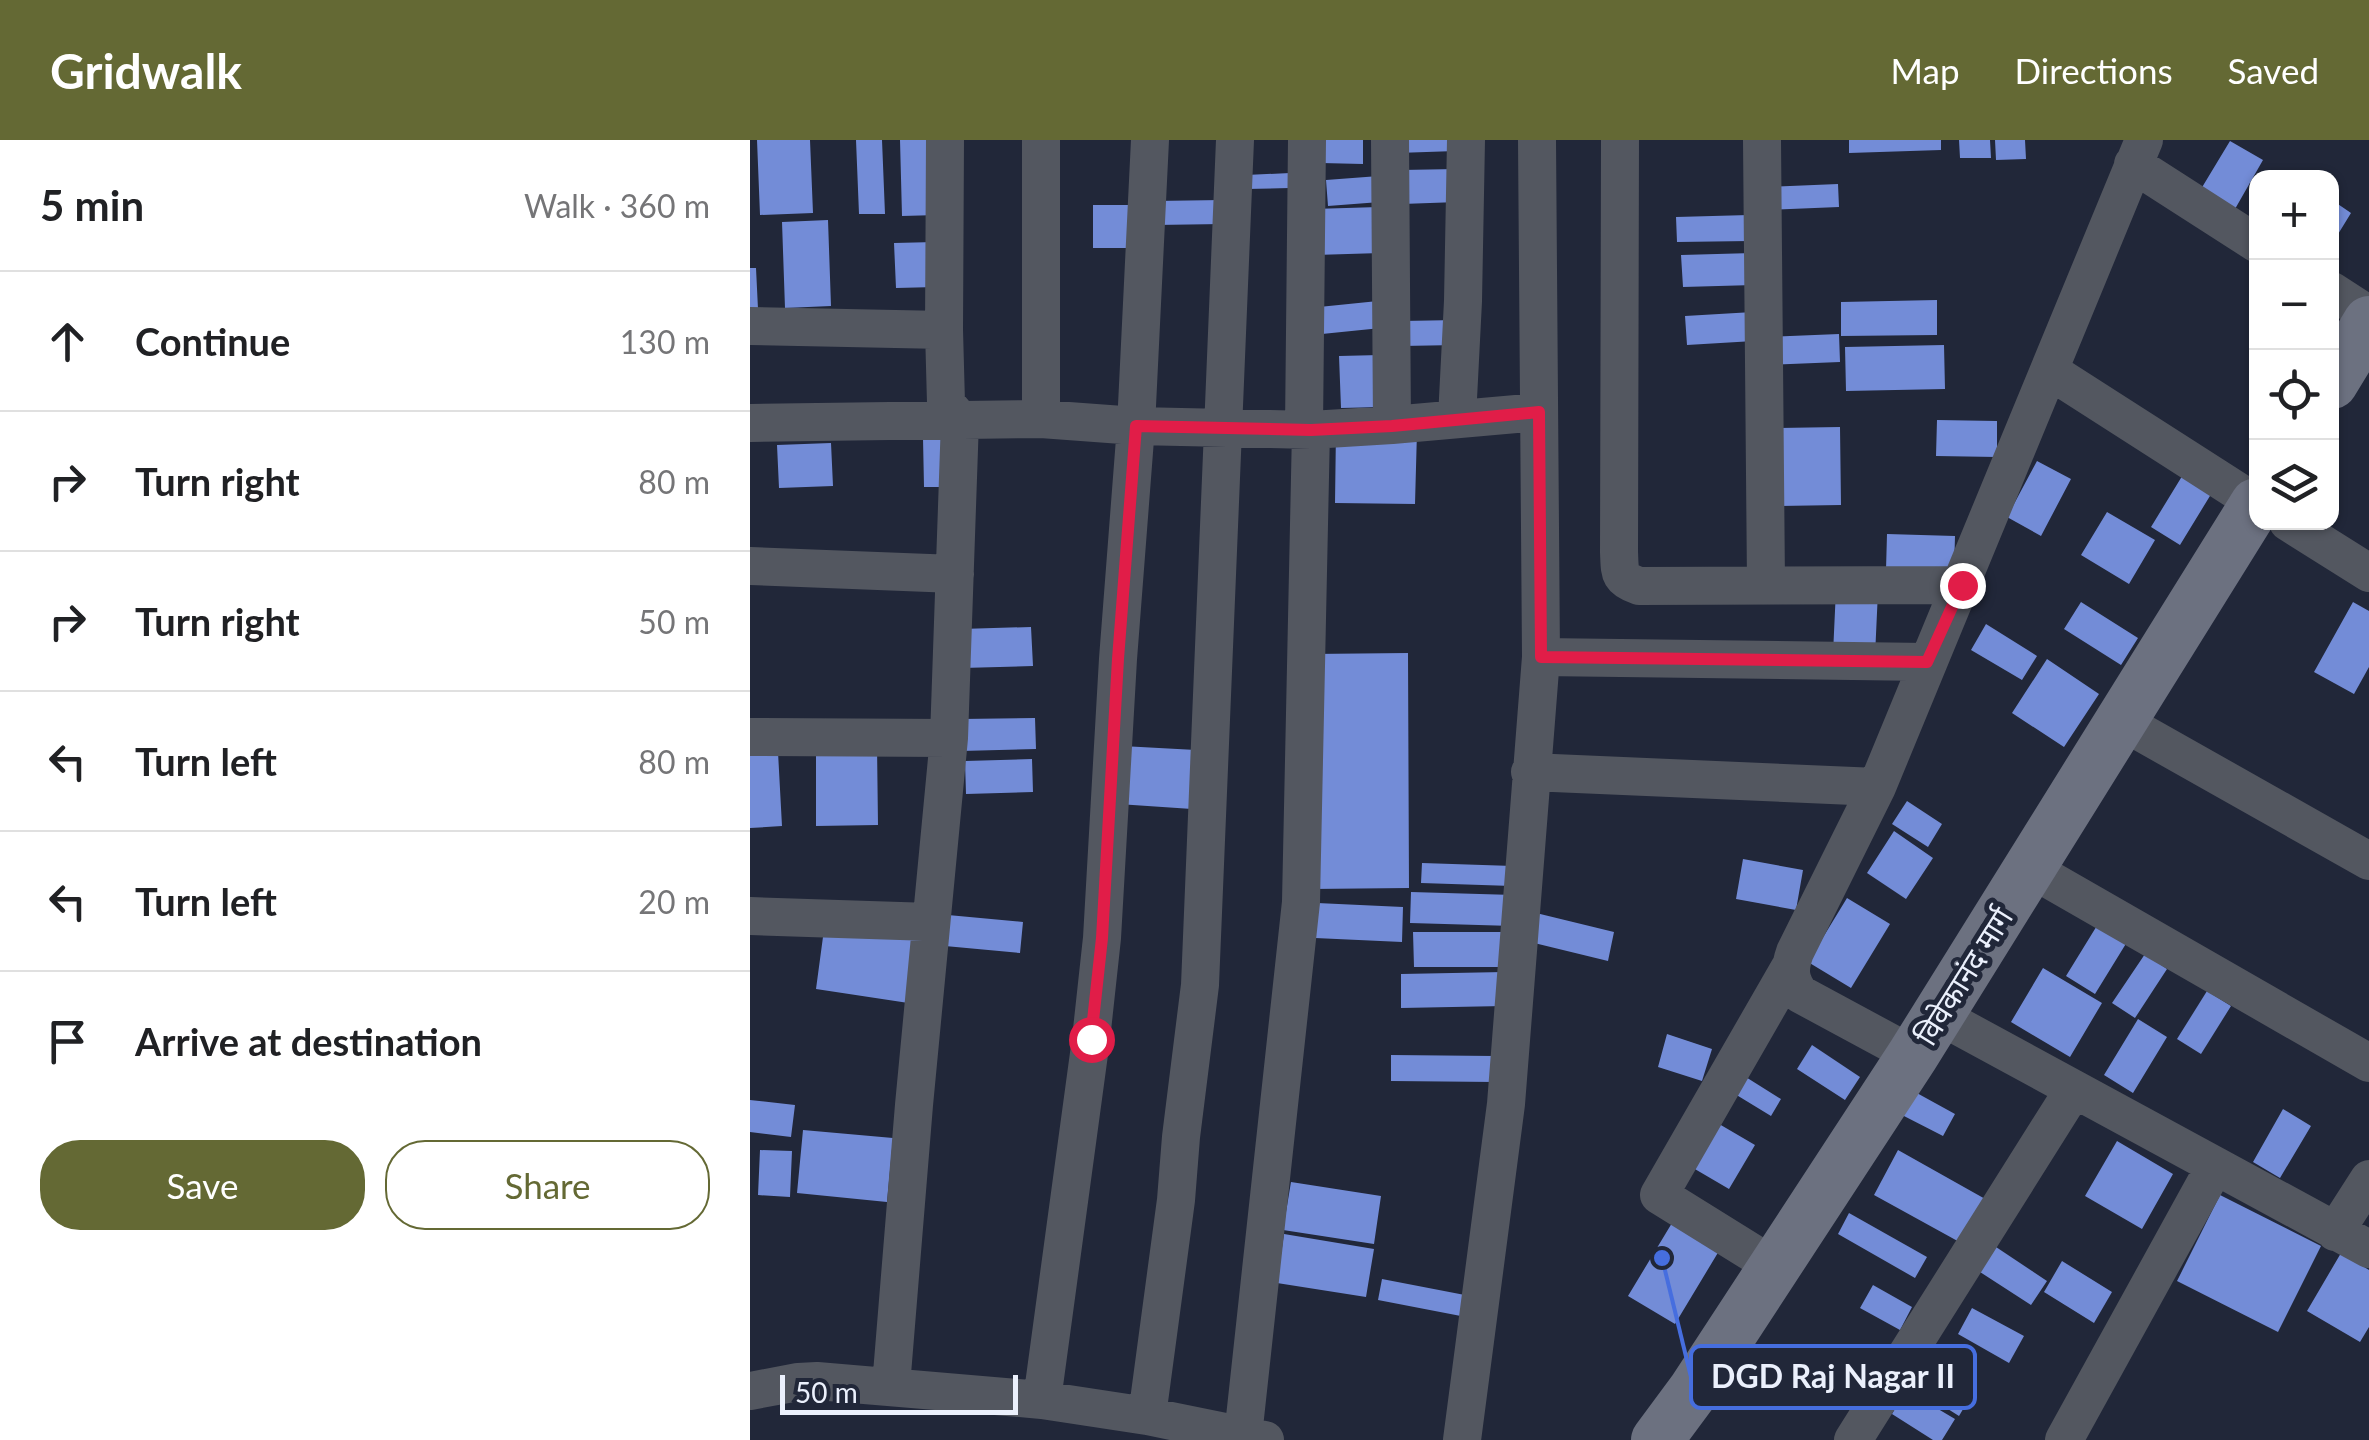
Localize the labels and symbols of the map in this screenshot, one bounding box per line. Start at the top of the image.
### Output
route end [1940,563,1986,609]
street label: विवेकानंद मार्ग [1907,900,2020,1051]
route start [1069,1017,1115,1063]
callout: DGD Raj Nagar II [1691,1346,1975,1408]
text: DGD Raj Nagar II [1711,1356,1955,1395]
scale bar [780,1370,1018,1414]

